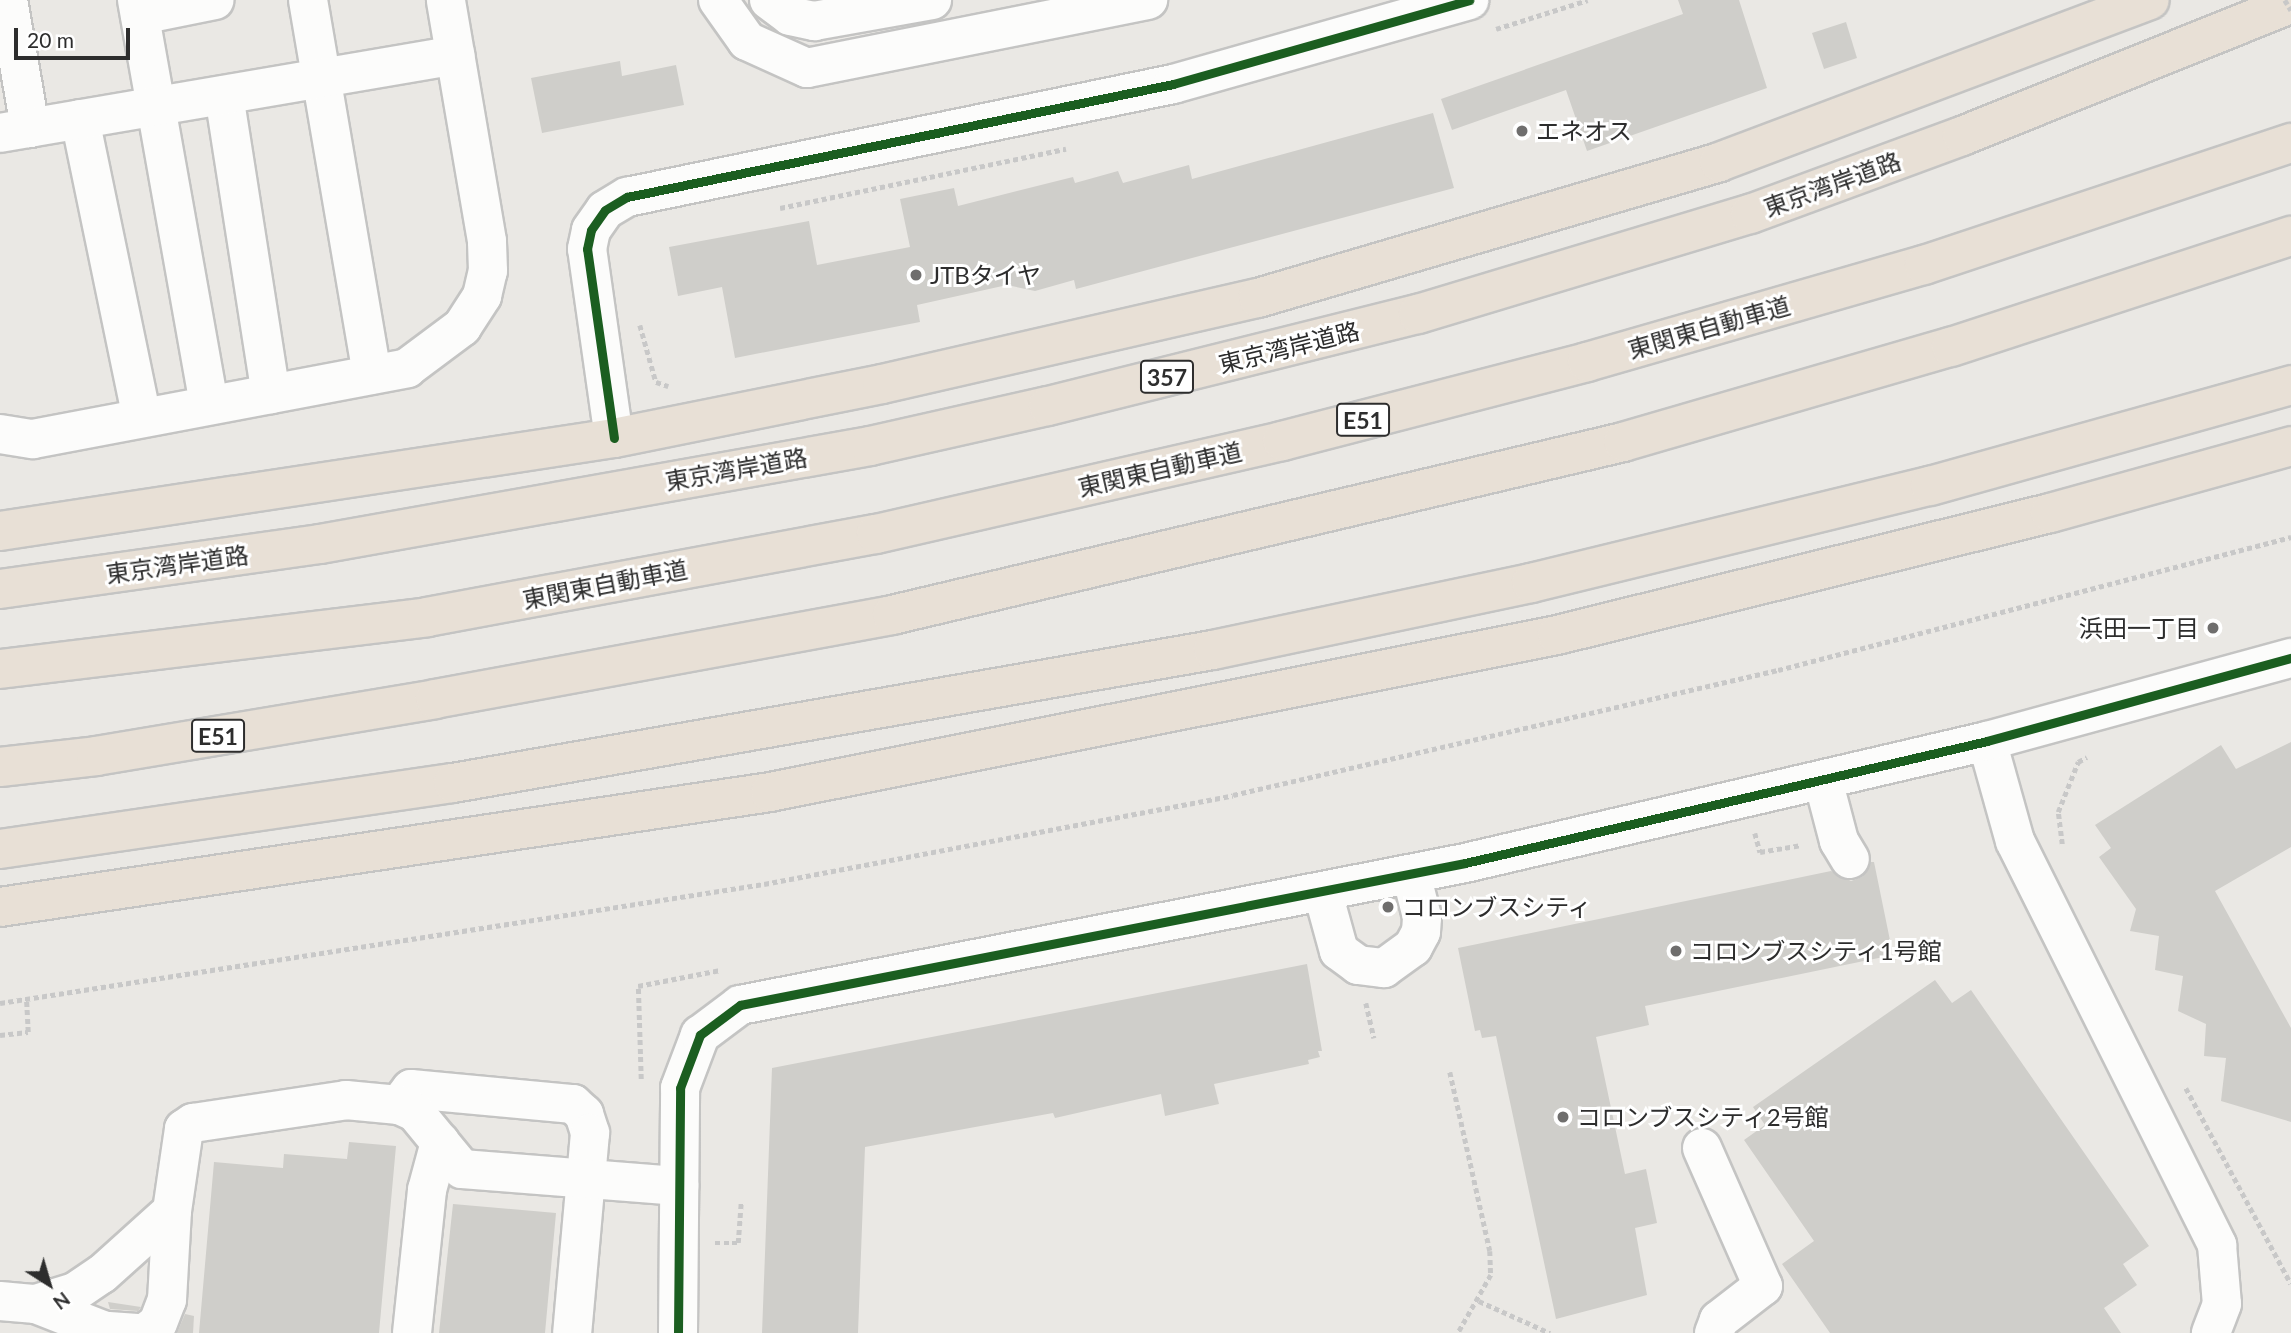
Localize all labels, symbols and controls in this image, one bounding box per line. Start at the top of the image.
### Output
scale bar [18,14,133,58]
text: 20 m [27,27,74,52]
place label: エネオス [1536,117,1632,145]
marker: エネオス [1514,123,1530,139]
street label: 東京湾岸道路 [1759,146,1905,222]
place label: JTBタイヤ [930,261,1042,289]
marker: JTBタイヤ [908,267,924,283]
street label: 東関東自動車道 [1624,290,1794,364]
street label: 東京湾岸道路 [1216,316,1362,378]
road number: 357 [1139,358,1195,396]
road number: E51 [1335,400,1391,440]
street label: 東関東自動車道 [1075,436,1245,502]
street label: 東京湾岸道路 [663,442,809,496]
street label: 東京湾岸道路 [104,540,250,588]
street label: 東関東自動車道 [520,554,690,614]
place label: 浜田一丁目 [2079,614,2199,642]
marker: 浜田一丁目 [2205,620,2221,636]
road number: E51 [190,716,246,756]
place label: コロンブスシティ [1402,893,1594,921]
marker: コロンブスシティ [1380,899,1396,915]
place label: コロンブスシティ1号館 [1690,937,1944,965]
marker: コロンブスシティ1号館 [1668,943,1684,959]
place label: コロンブスシティ2号館 [1577,1103,1831,1131]
marker: コロンブスシティ2号館 [1555,1109,1571,1125]
north arrow [14,1249,84,1319]
text: N [49,1288,75,1315]

